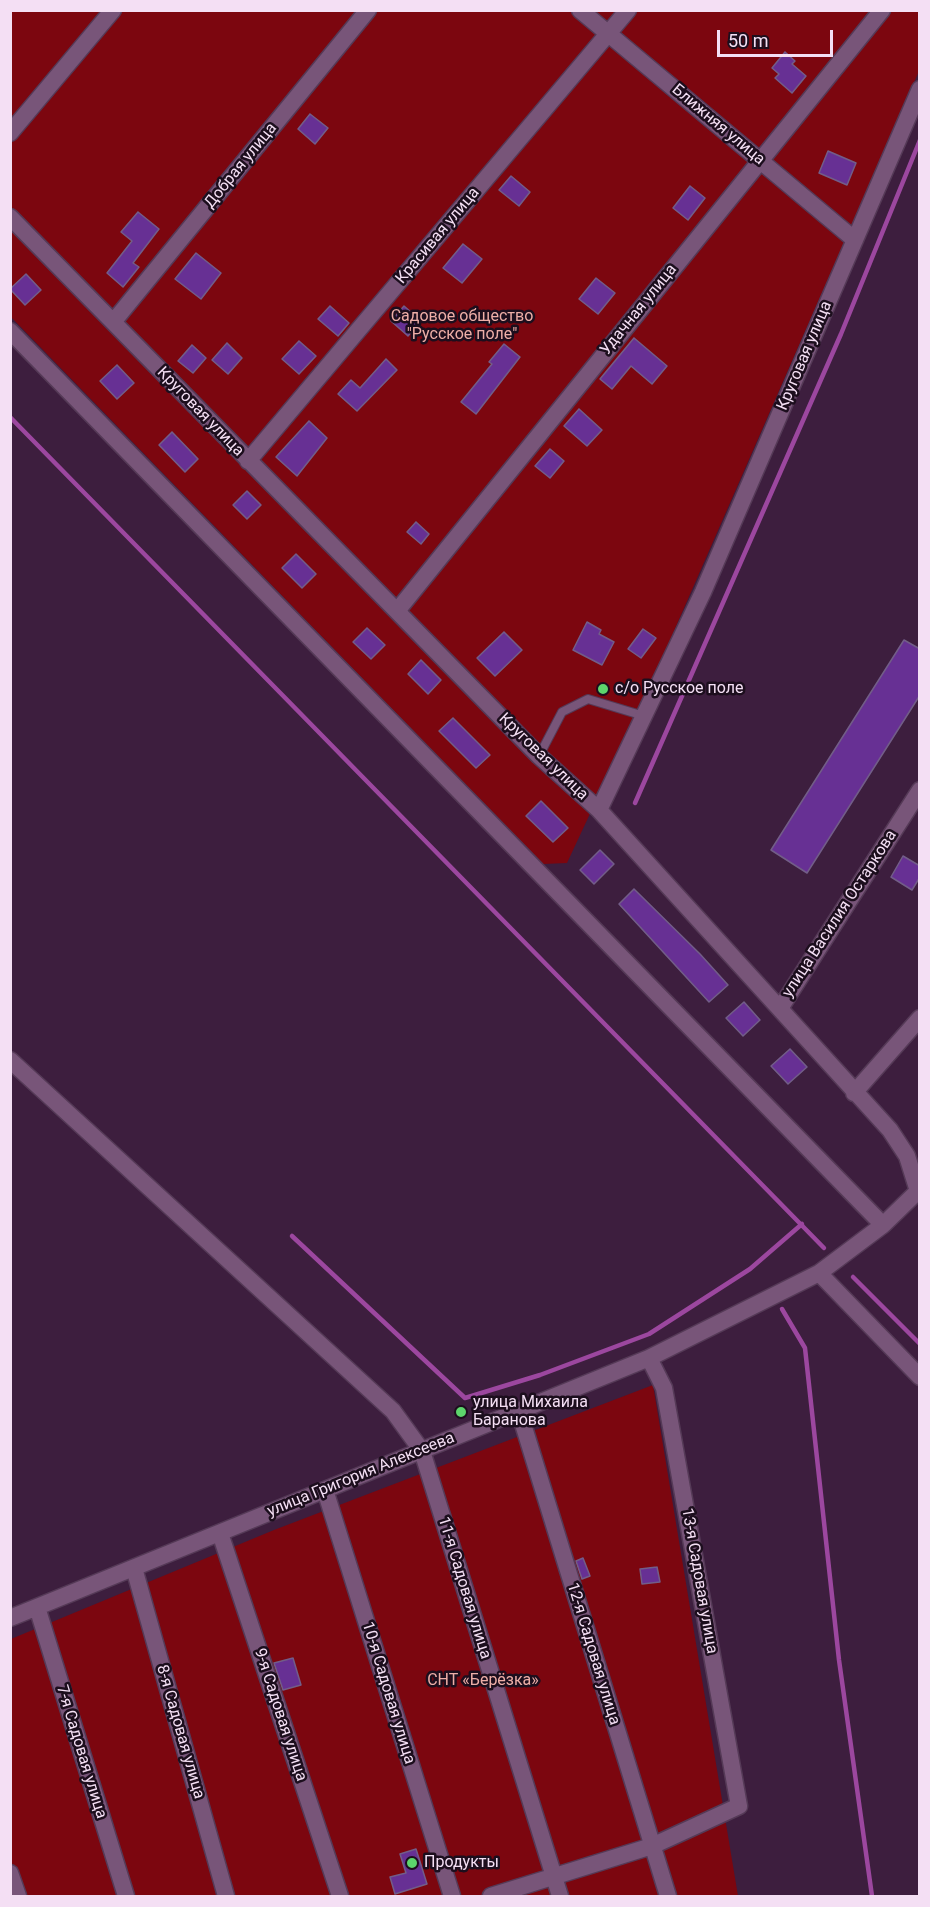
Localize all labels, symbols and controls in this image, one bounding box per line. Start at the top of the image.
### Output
scale bar [720,18,836,56]
text: 50 m [728,30,768,51]
street label: Ближняя улица [668,81,768,169]
street label: Добрая улица [201,119,281,213]
street label: Красивая улица [392,184,484,288]
street label: Удачная улица [597,261,681,359]
street label: Круговая улица [773,299,837,413]
park label: Садовое общество "Русское поле" [391,307,533,345]
street label: Круговая улица [153,363,247,461]
place label: с/о Русское поле [615,679,744,699]
marker: с/о Русское поле [596,682,610,696]
street label: Круговая улица [494,710,592,804]
street label: улица Василия Остаркова [779,827,901,1001]
place label: улица Михаила Баранова [473,1393,588,1431]
marker: улица Михаила Баранова [454,1405,468,1419]
street label: улица Григория Алексеева [265,1429,457,1521]
street label: 13-я Садовая улица [677,1507,721,1655]
street label: 11-я Садовая улица [433,1515,495,1661]
street label: 12-я Садовая улица [562,1581,624,1727]
street label: 10-я Садовая улица [357,1620,419,1766]
street label: 9-я Садовая улица [249,1646,311,1784]
street label: 8-я Садовая улица [152,1663,208,1801]
park label: СНТ «Берёзка» [427,1671,539,1691]
street label: 7-я Садовая улица [52,1683,110,1821]
place label: Продукты [424,1853,499,1873]
marker: Продукты [405,1856,419,1870]

